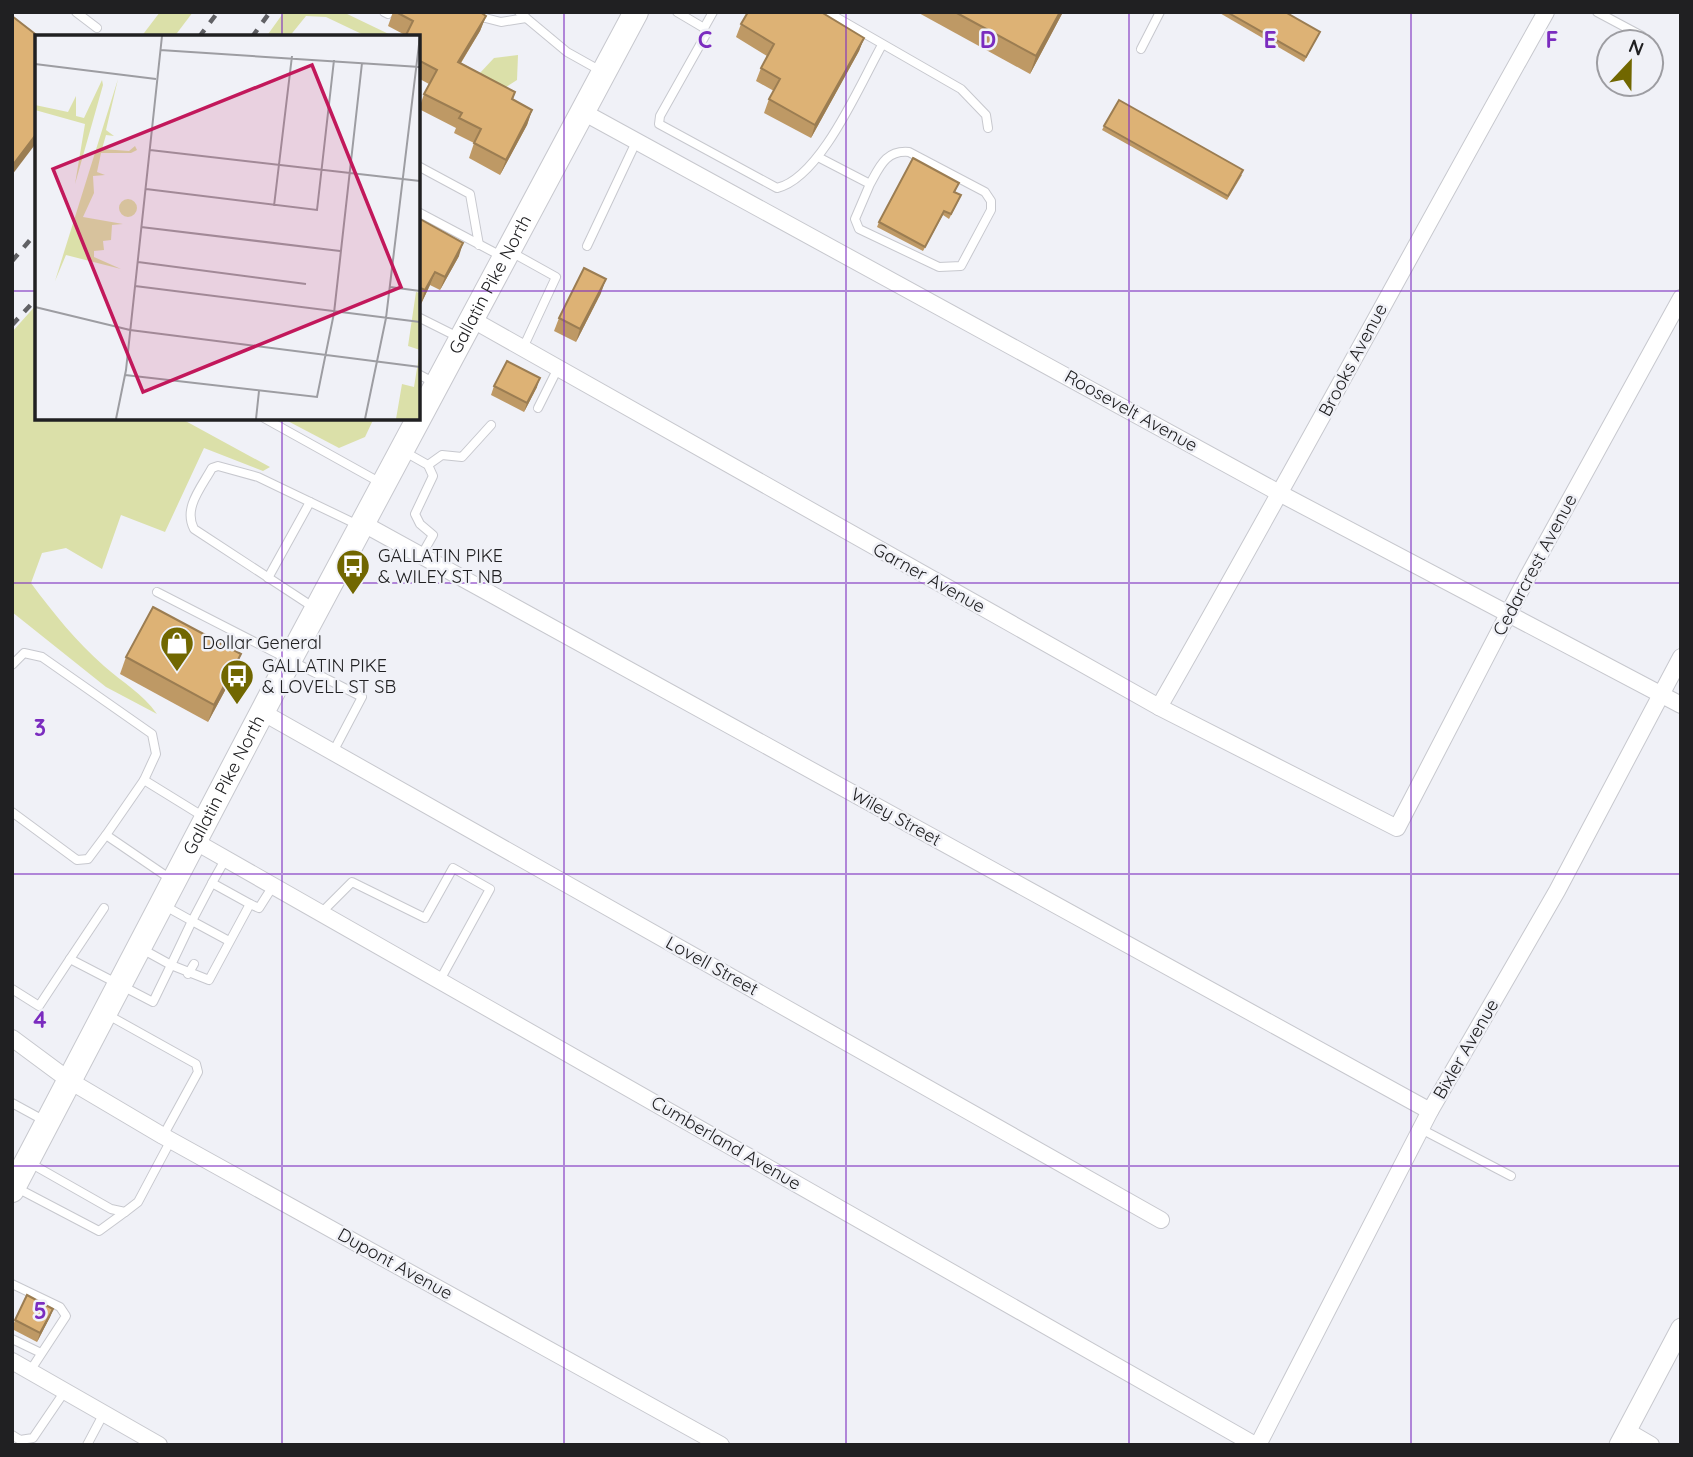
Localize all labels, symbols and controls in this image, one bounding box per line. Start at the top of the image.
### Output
text: C [698,25,712,54]
text: D [980,25,996,54]
text: E [1263,25,1277,54]
text: F [1546,25,1558,54]
north arrow [1595,28,1665,98]
text: N [1625,33,1647,61]
inset map [35,35,420,420]
street label: Gallatin Pike North [443,211,536,358]
street label: Brooks Avenue [1313,299,1392,420]
street label: Roosevelt Avenue [1061,365,1202,457]
street label: Cedarcrest Avenue [1487,490,1582,640]
street label: Garner Avenue [869,537,989,618]
place label: GALLATIN PIKE & WILEY ST NB [378,544,503,588]
bus stop icon: GALLATIN PIKE & WILEY ST NB [334,547,372,596]
shop icon: Dollar General [158,624,196,673]
place label: Dollar General [202,631,322,654]
place label: GALLATIN PIKE & LOVELL ST SB [262,654,396,698]
bus stop icon: GALLATIN PIKE & LOVELL ST SB [218,657,256,706]
street label: Gallatin Pike North [178,711,270,859]
text: 3 [34,713,46,742]
street label: Wiley Street [847,782,945,851]
street label: Lovell Street [662,931,763,1000]
street label: Bixler Avenue [1428,995,1503,1103]
text: 4 [33,1005,47,1034]
street label: Cumberland Avenue [647,1090,805,1195]
street label: Dupont Avenue [334,1222,457,1305]
text: 5 [33,1296,47,1325]

